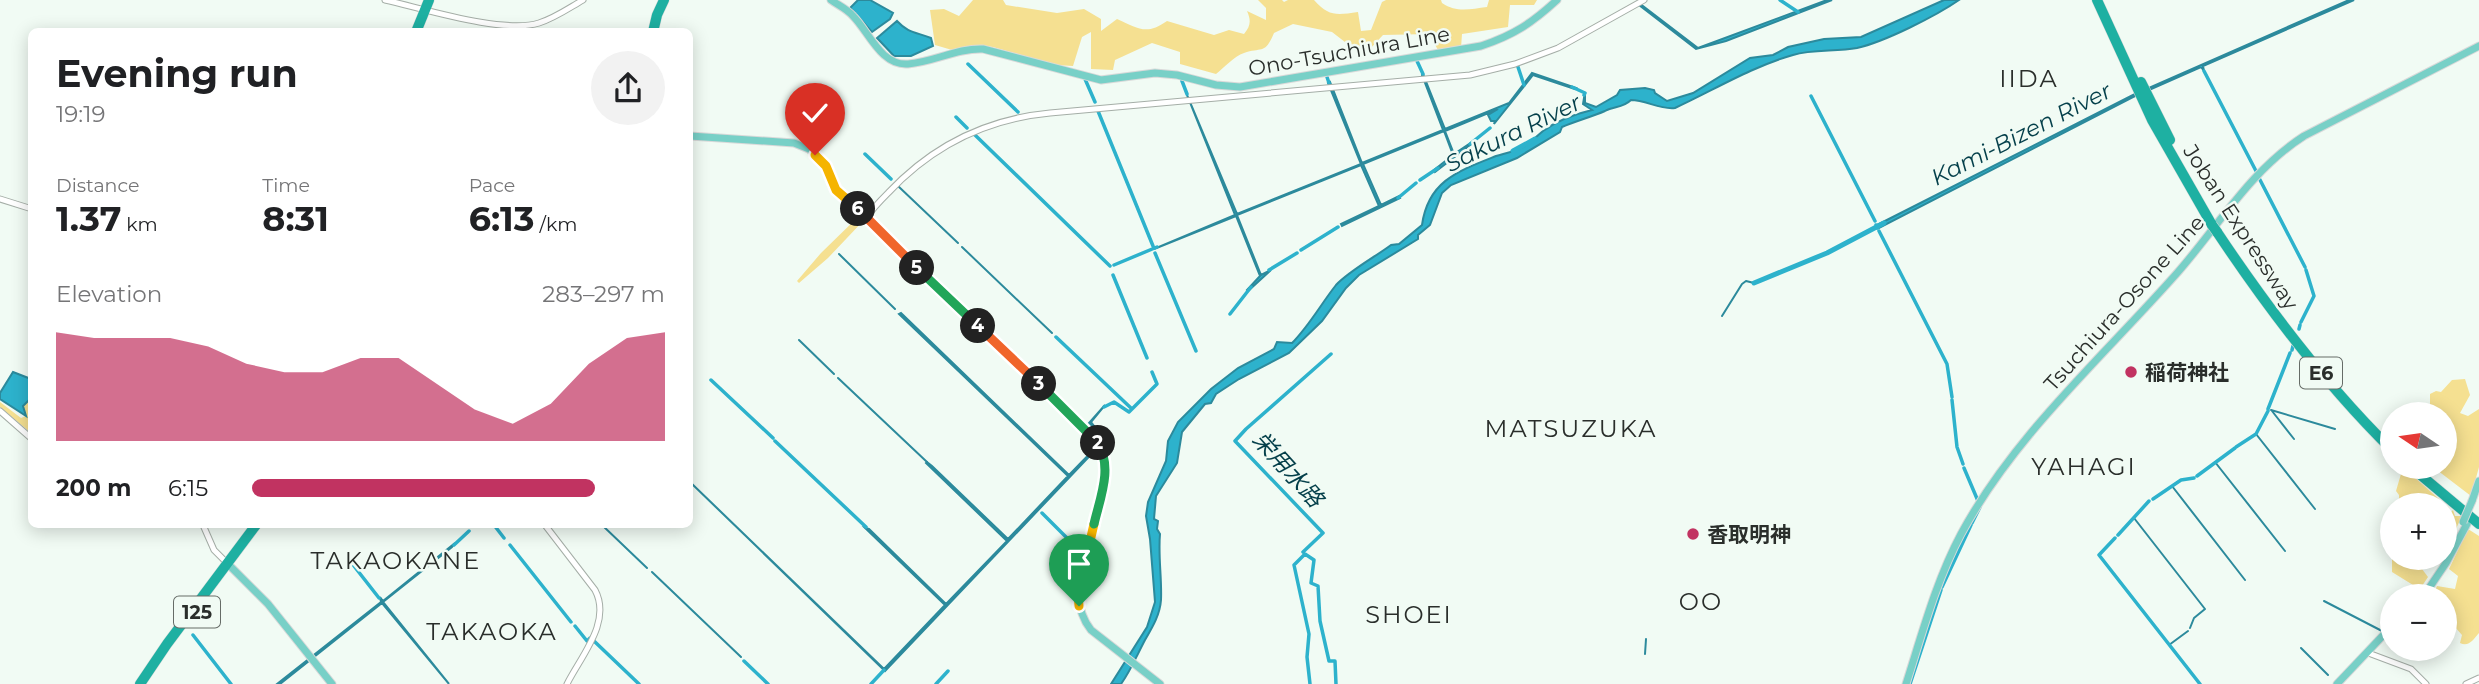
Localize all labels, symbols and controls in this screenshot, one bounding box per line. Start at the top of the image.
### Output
street label: Ono-Tsuchiura Line [1246,21,1452,81]
text: Evening run [56,50,298,97]
button: share [591,51,665,125]
district label: IIDA [1999,64,2059,93]
water label: Kami-Bizen River [1926,76,2117,192]
pin [785,83,845,155]
water label: Sakura River [1441,88,1586,178]
icon: check [796,94,834,132]
text: 19:19 [56,100,106,128]
street label: Joban Expressway [2178,139,2304,315]
text: Distance [56,174,139,197]
text: Time [262,174,310,197]
text: Pace [469,174,515,197]
pin: 6 [840,192,876,227]
text: 1.37 [56,197,121,240]
text: 8:31 [262,197,329,240]
text: 6:13 [469,197,535,240]
text: 6 [851,197,864,220]
street label: Tsuchiura-Osone Line [2039,210,2209,396]
text: km [121,213,158,236]
text: /km [535,213,577,236]
pin: 5 [900,250,934,286]
text: 5 [911,256,922,279]
text: Elevation [56,280,162,308]
text: 283–297 m [542,280,665,308]
pin: 4 [960,308,996,344]
text: 4 [971,314,984,337]
road number: E6 [2300,358,2342,388]
place label: 稲荷神社 [2145,360,2229,385]
marker: 稲荷神社 [2123,364,2139,380]
pin: 3 [1021,366,1056,402]
text: 3 [1033,372,1044,395]
north arrow [2380,402,2457,480]
map controls [2380,402,2457,661]
district label: MATSUZUKA [1485,414,1657,443]
water label: 栄用水路 [1247,425,1331,514]
pin: 2 [1080,426,1116,460]
text: 2 [1092,431,1103,454]
district label: YAHAGI [2031,452,2137,481]
text: 200 m [56,474,131,502]
text: 6:15 [168,474,208,502]
button: + [2380,493,2457,570]
place label: 香取明神 [1707,522,1791,547]
marker: 香取明神 [1685,526,1701,542]
pin [1049,534,1109,606]
icon: arrive [1060,545,1098,583]
district label: TAKAOKANE [311,546,481,575]
button: − [2380,584,2457,661]
district label: OO [1679,587,1723,616]
road number: 125 [174,596,220,628]
district label: SHOEI [1365,600,1453,629]
district label: TAKAOKA [426,617,558,646]

